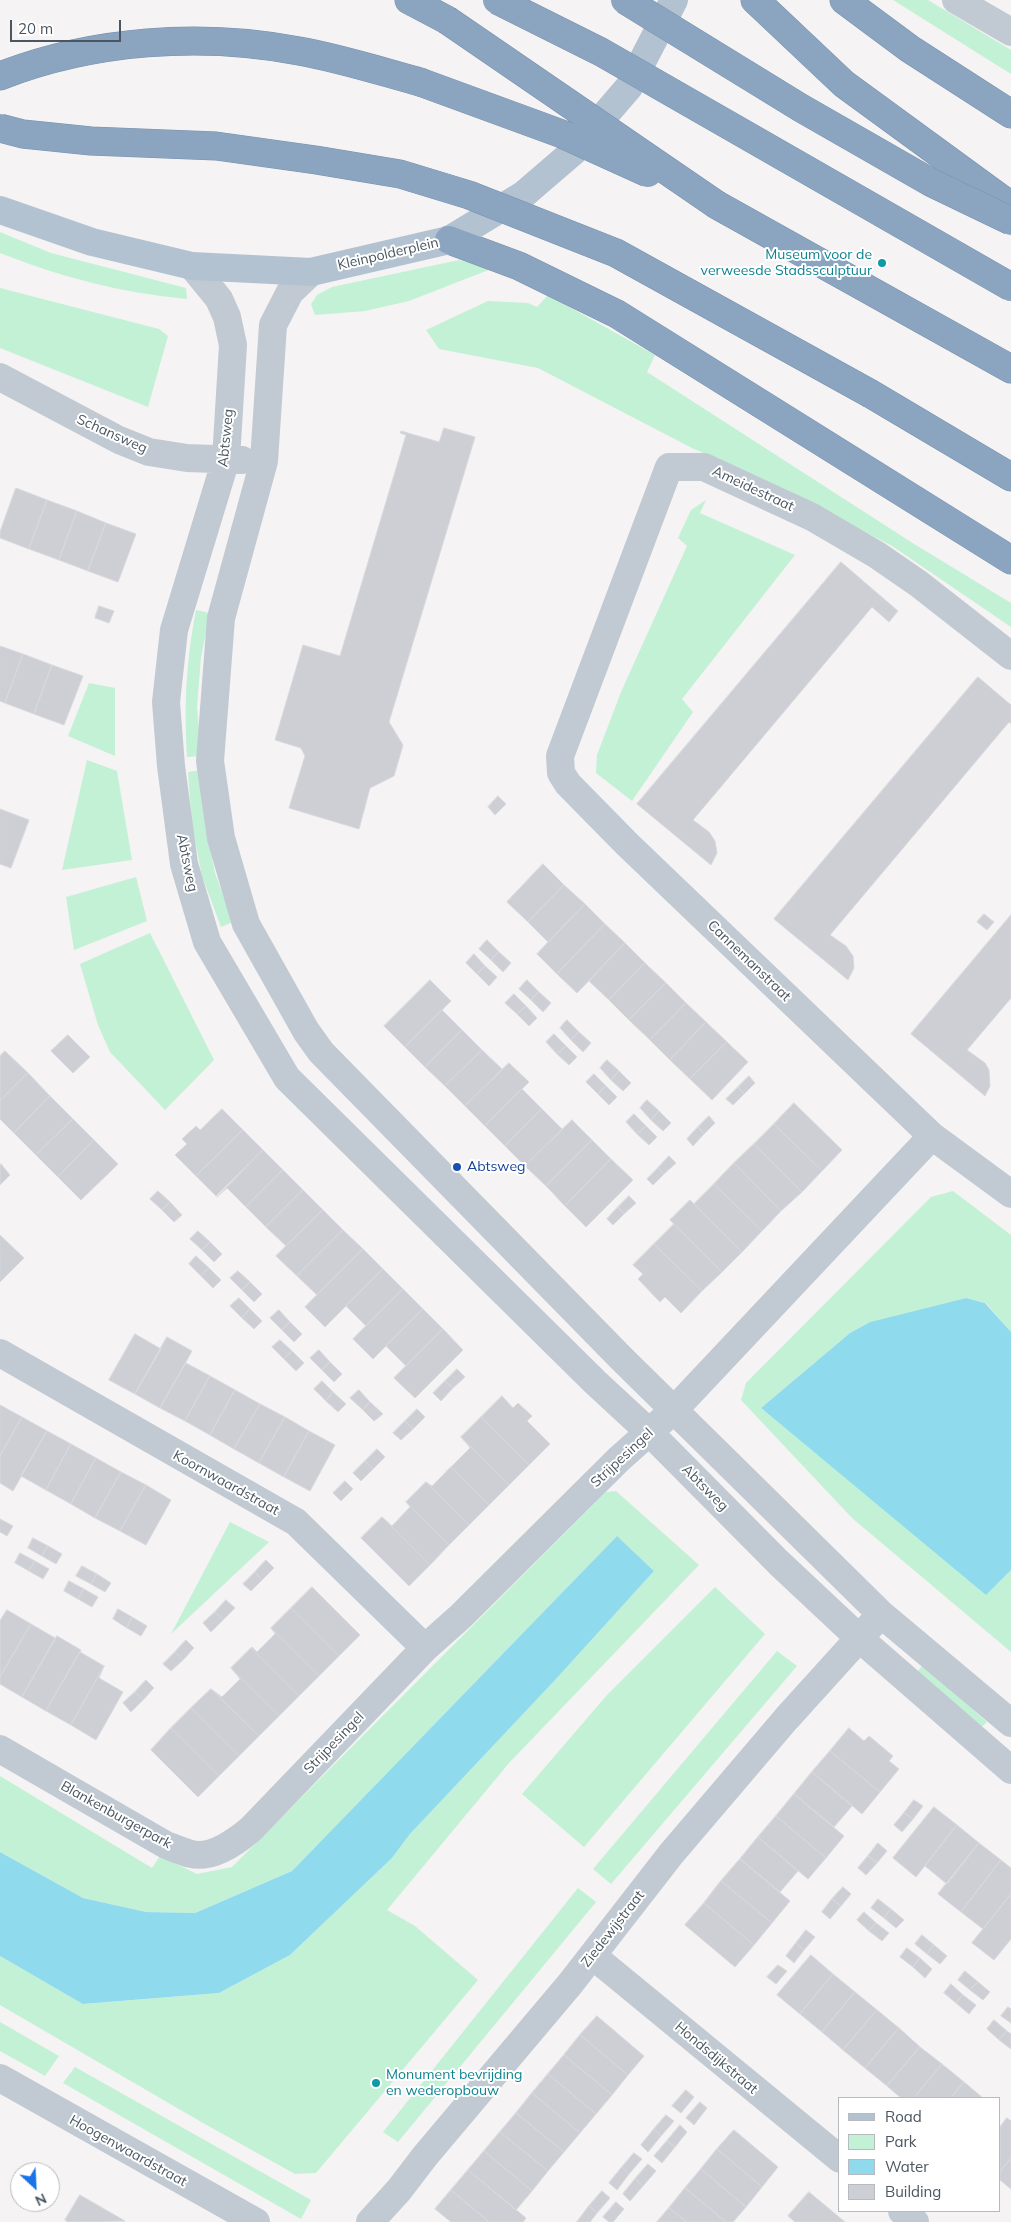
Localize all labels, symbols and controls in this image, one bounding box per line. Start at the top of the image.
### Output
scale bar [12,10,124,42]
text: 20 m [18,19,53,38]
street label: Kleinpolderplein [336,234,440,274]
place label: Museum voor de verweesde Stadssculptuur [701,247,872,280]
marker: Museum voor de verweesde Stadssculptuur [876,257,888,269]
street label: Abtsweg [215,408,237,468]
street label: Schansweg [74,411,150,457]
street label: Ameidestraat [710,463,796,515]
street label: Abtsweg [173,833,201,893]
street label: Cannemanstraat [704,917,794,1005]
place label: Abtsweg [467,1159,525,1175]
marker: Abtsweg [451,1161,463,1173]
street label: Strijpesingel [587,1425,657,1491]
street label: Koornwaardstraat [170,1447,282,1519]
street label: Abtsweg [678,1461,732,1515]
street label: Strijpesingel [300,1709,368,1777]
street label: Blankenburgerpark [58,1778,174,1852]
street label: Ziedewijstraat [578,1887,648,1971]
street label: Hondsdijkstraat [671,2018,761,2098]
place label: Monument bevrijding en wederopbouw [386,2067,522,2100]
marker: Monument bevrijding en wederopbouw [370,2077,382,2089]
legend [838,2097,1001,2212]
text: Road [885,2107,922,2126]
street label: Hoogenwaardstraat [66,2112,190,2190]
text: Park [885,2132,917,2151]
text: Water [885,2157,929,2176]
north arrow [10,2162,60,2212]
text: Building [885,2182,941,2201]
text: N [32,2189,50,2210]

